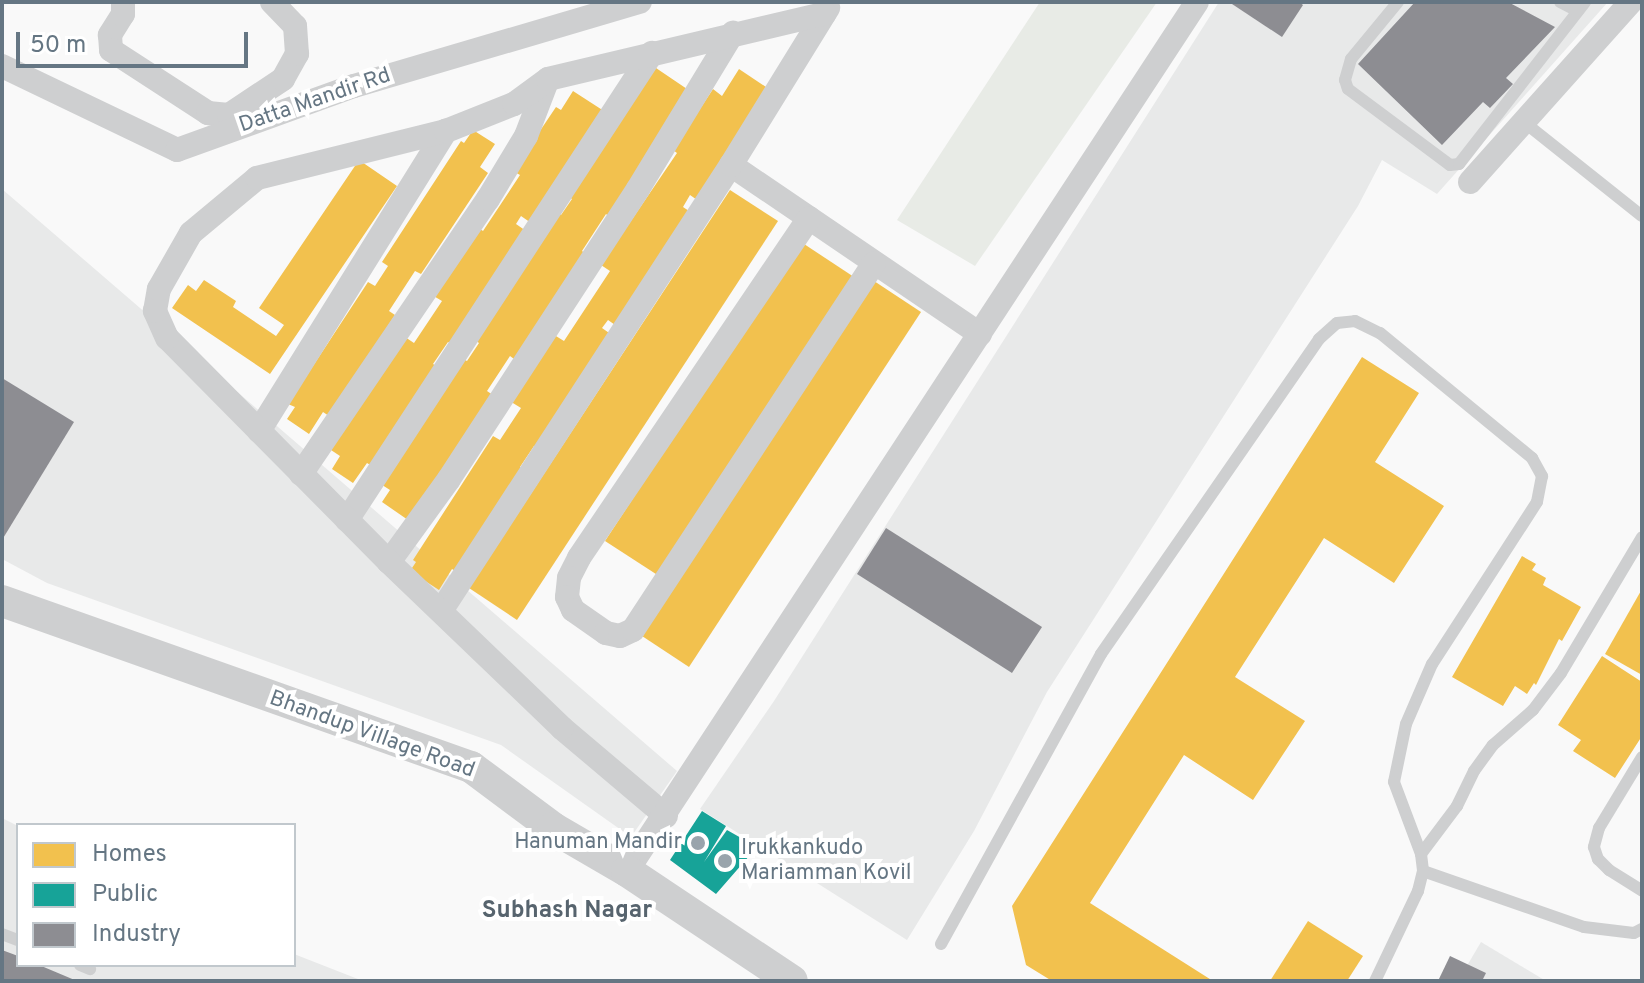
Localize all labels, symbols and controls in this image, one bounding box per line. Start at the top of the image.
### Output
scale bar [20,16,252,66]
text: 50 m [30,31,86,61]
street label: Datta Mandir Rd [236,63,394,139]
street label: Bhandup Village Road [265,685,479,785]
legend [16,823,296,967]
place label: Hanuman Mandir [514,830,682,856]
marker: Hanuman Mandir [689,834,707,852]
place label: Irukkankudo Mariamman Kovil [741,835,912,886]
text: Homes [92,840,167,870]
marker: Irukkankudo Mariamman Kovil [716,852,734,870]
text: Public [92,880,158,910]
district label: Subhash Nagar [482,898,652,926]
text: Industry [92,920,181,950]

